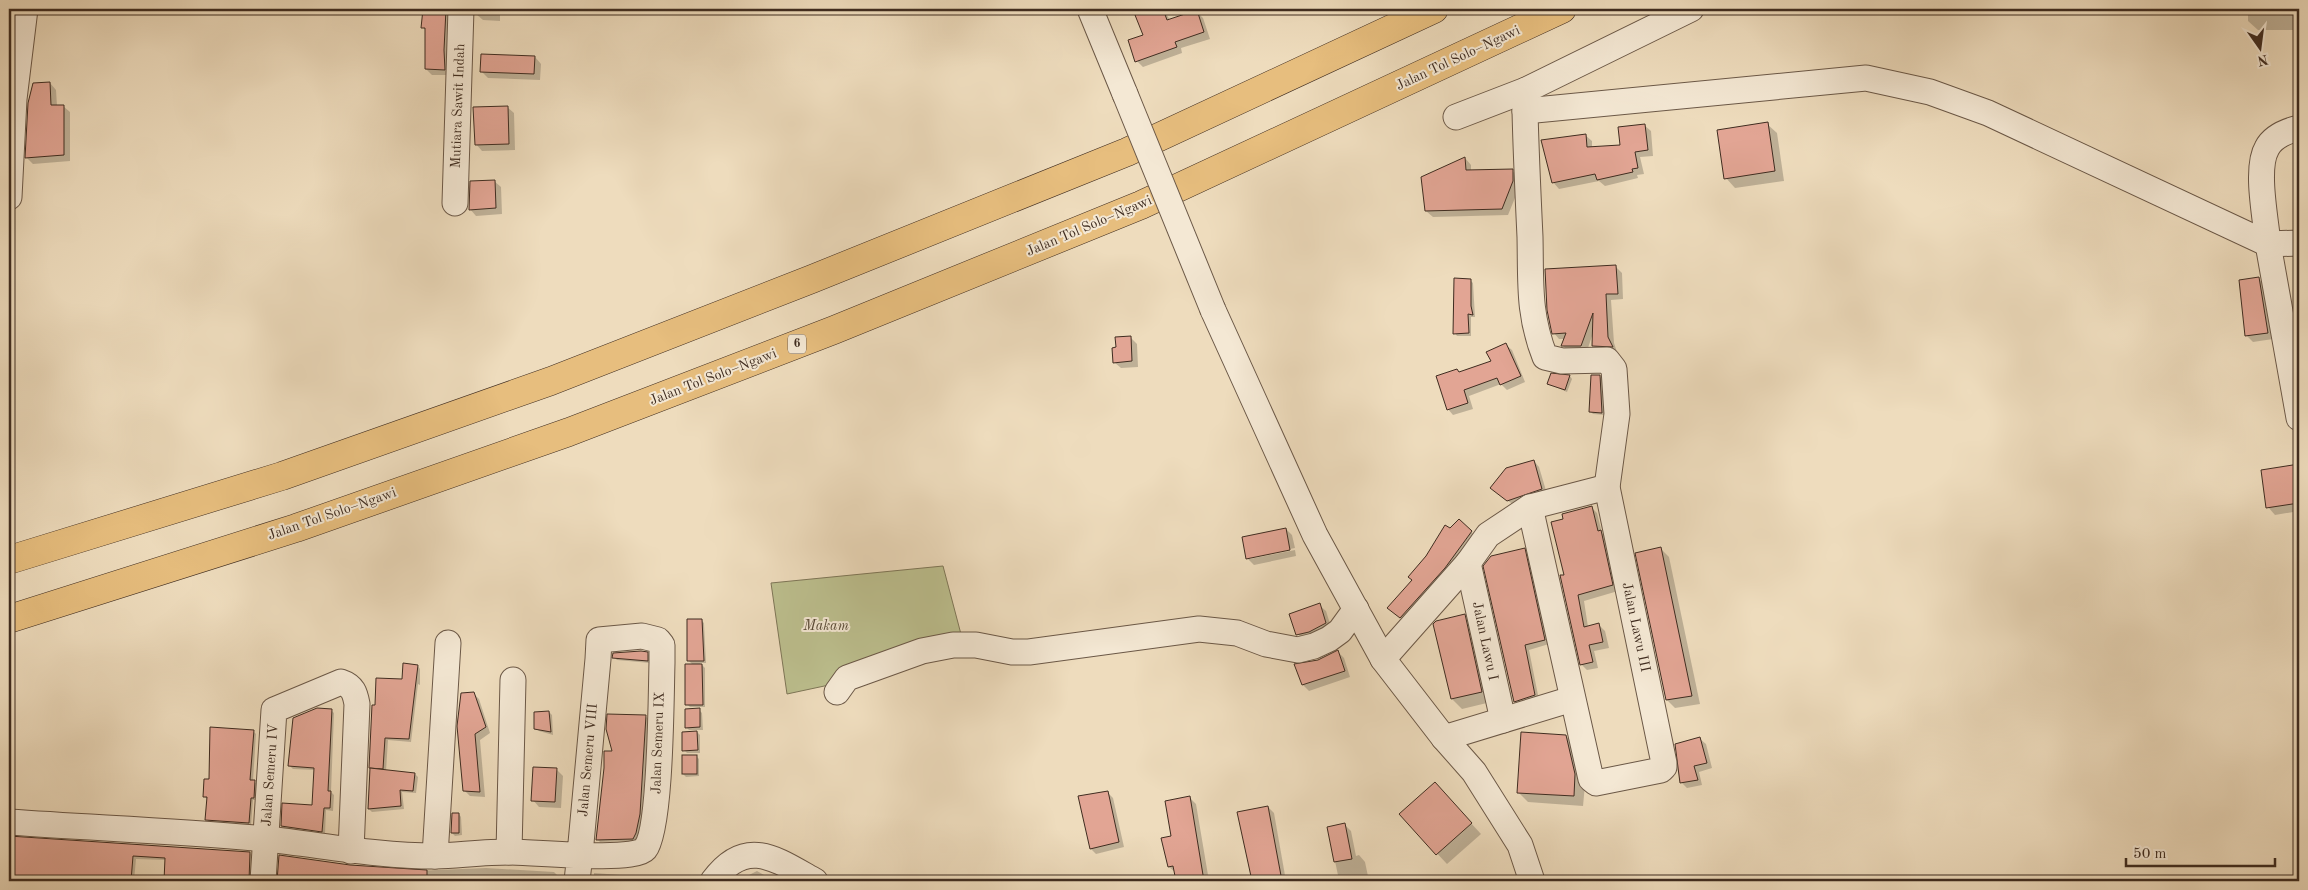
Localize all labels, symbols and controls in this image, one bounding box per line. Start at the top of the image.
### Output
north arrow [2236,22,2286,72]
street label: Jalan Tol Solo–Ngawi [1394,23,1522,93]
street label: Mutiara Sawit Indah [449,43,467,169]
text: N [2256,52,2270,68]
street label: Jalan Tol Solo–Ngawi [1024,193,1154,259]
road number: 6 [788,334,806,354]
street label: Jalan Tol Solo–Ngawi [648,346,779,408]
street label: Jalan Tol Solo–Ngawi [266,485,398,543]
street label: Jalan Lawu III [1620,581,1652,673]
street label: Jalan Lawu I [1470,600,1500,682]
park label: Makam [802,619,849,633]
street label: Jalan Semeru IX [649,691,667,794]
street label: Jalan Semeru VIII [576,703,600,817]
street label: Jalan Semeru IV [259,723,281,827]
scale bar [2126,835,2274,867]
text: 50 m [2133,847,2167,862]

